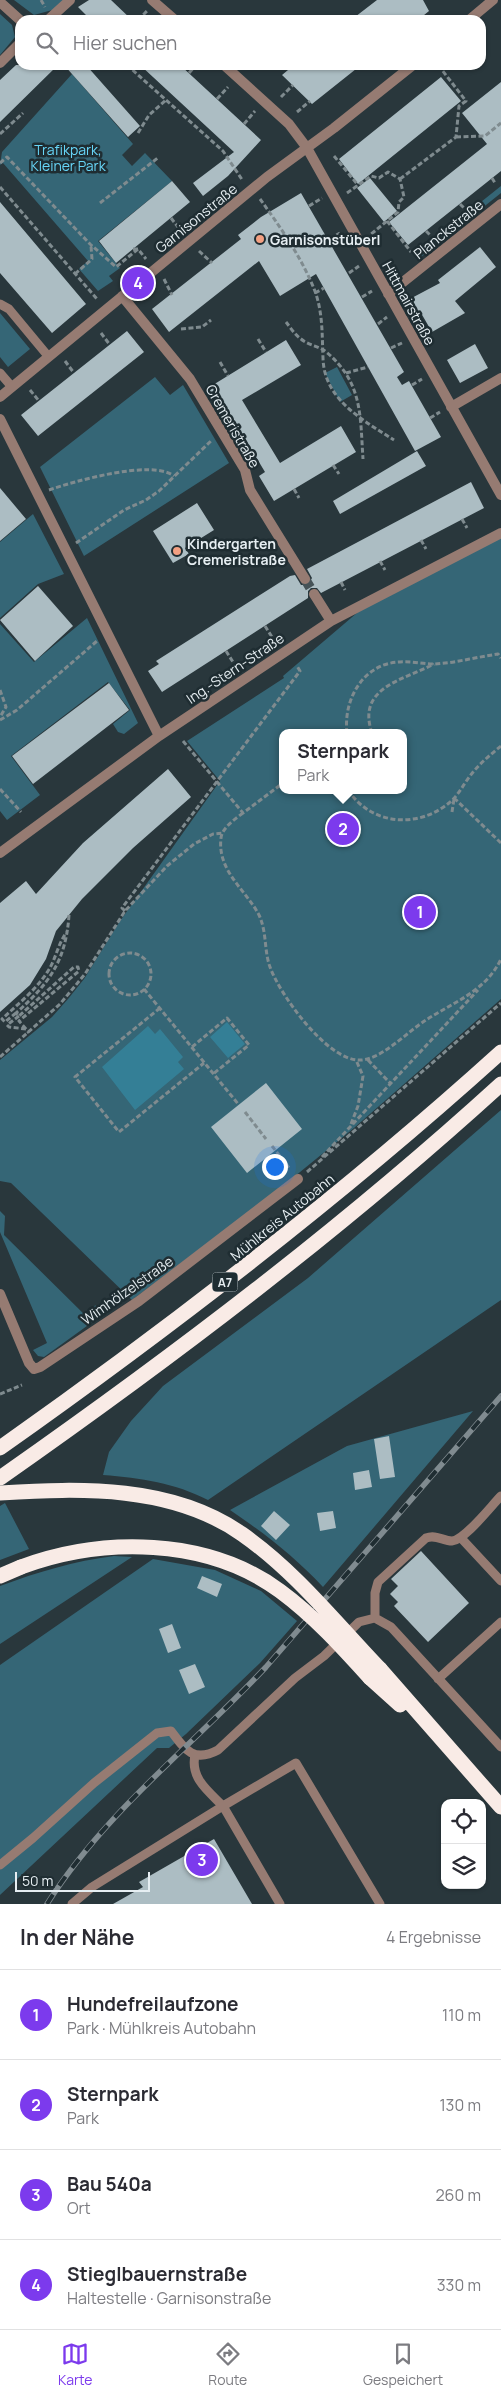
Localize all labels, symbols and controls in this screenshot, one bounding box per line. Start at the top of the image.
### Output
search box [15,15,486,70]
icon: search [33,29,61,57]
text: Hier suchen [73,30,177,56]
park label: Trafikpark, Kleiner Park [30,140,107,175]
street label: Garnisonstraße [151,179,241,257]
street label: Planckstraße [409,195,487,263]
place label: Garnisonstüberl [270,230,381,249]
marker: Garnisonstüberl [254,233,266,245]
street label: Hittmairstraße [378,258,440,348]
pin: 4 [122,264,154,302]
street label: Cremeristraße [201,381,265,471]
place label: Kindergarten Cremeristraße [187,534,286,569]
marker: Kindergarten Cremeristraße [171,545,183,557]
street label: Ing.-Stern-Straße [182,628,288,708]
popup [279,729,407,794]
text: Sternpark [297,738,389,764]
text: Park [297,764,329,786]
pin: 2 [327,810,359,848]
pin: 1 [404,893,436,931]
your location [262,1154,288,1180]
street label: Mühlkreis Autobahn [226,1169,338,1265]
street label: Wimhölzelstraße [77,1251,177,1329]
road number: A7 [212,1272,238,1291]
map controls [441,1799,486,1889]
button: locate [441,1799,486,1844]
pin: 3 [186,1841,218,1879]
button: layers [441,1844,486,1889]
scale bar [15,1869,150,1892]
text: 50 m [22,1871,53,1890]
text: In der Nähe [20,1923,134,1951]
text: 4 Ergebnisse [386,1926,481,1948]
text: Hundefreilaufzone [67,1991,238,2017]
text: 1 [32,2004,40,2026]
text: 110 m [442,2004,481,2026]
text: Park · Mühlkreis Autobahn [67,2017,256,2039]
text: Sternpark [67,2081,159,2107]
text: 2 [31,2094,41,2116]
text: 130 m [439,2094,481,2116]
text: Park [67,2107,99,2129]
text: Bau 540a [67,2171,152,2197]
text: 3 [31,2184,41,2206]
text: 260 m [435,2184,481,2206]
text: Ort [67,2197,91,2219]
text: Stieglbauernstraße [67,2261,247,2287]
text: 4 [31,2274,41,2296]
text: 330 m [437,2274,481,2296]
text: Haltestelle · Garnisonstraße [67,2287,271,2309]
tab: Karte [58,2340,93,2389]
tab: Route [208,2340,247,2389]
tab: Gespeichert [363,2340,443,2389]

